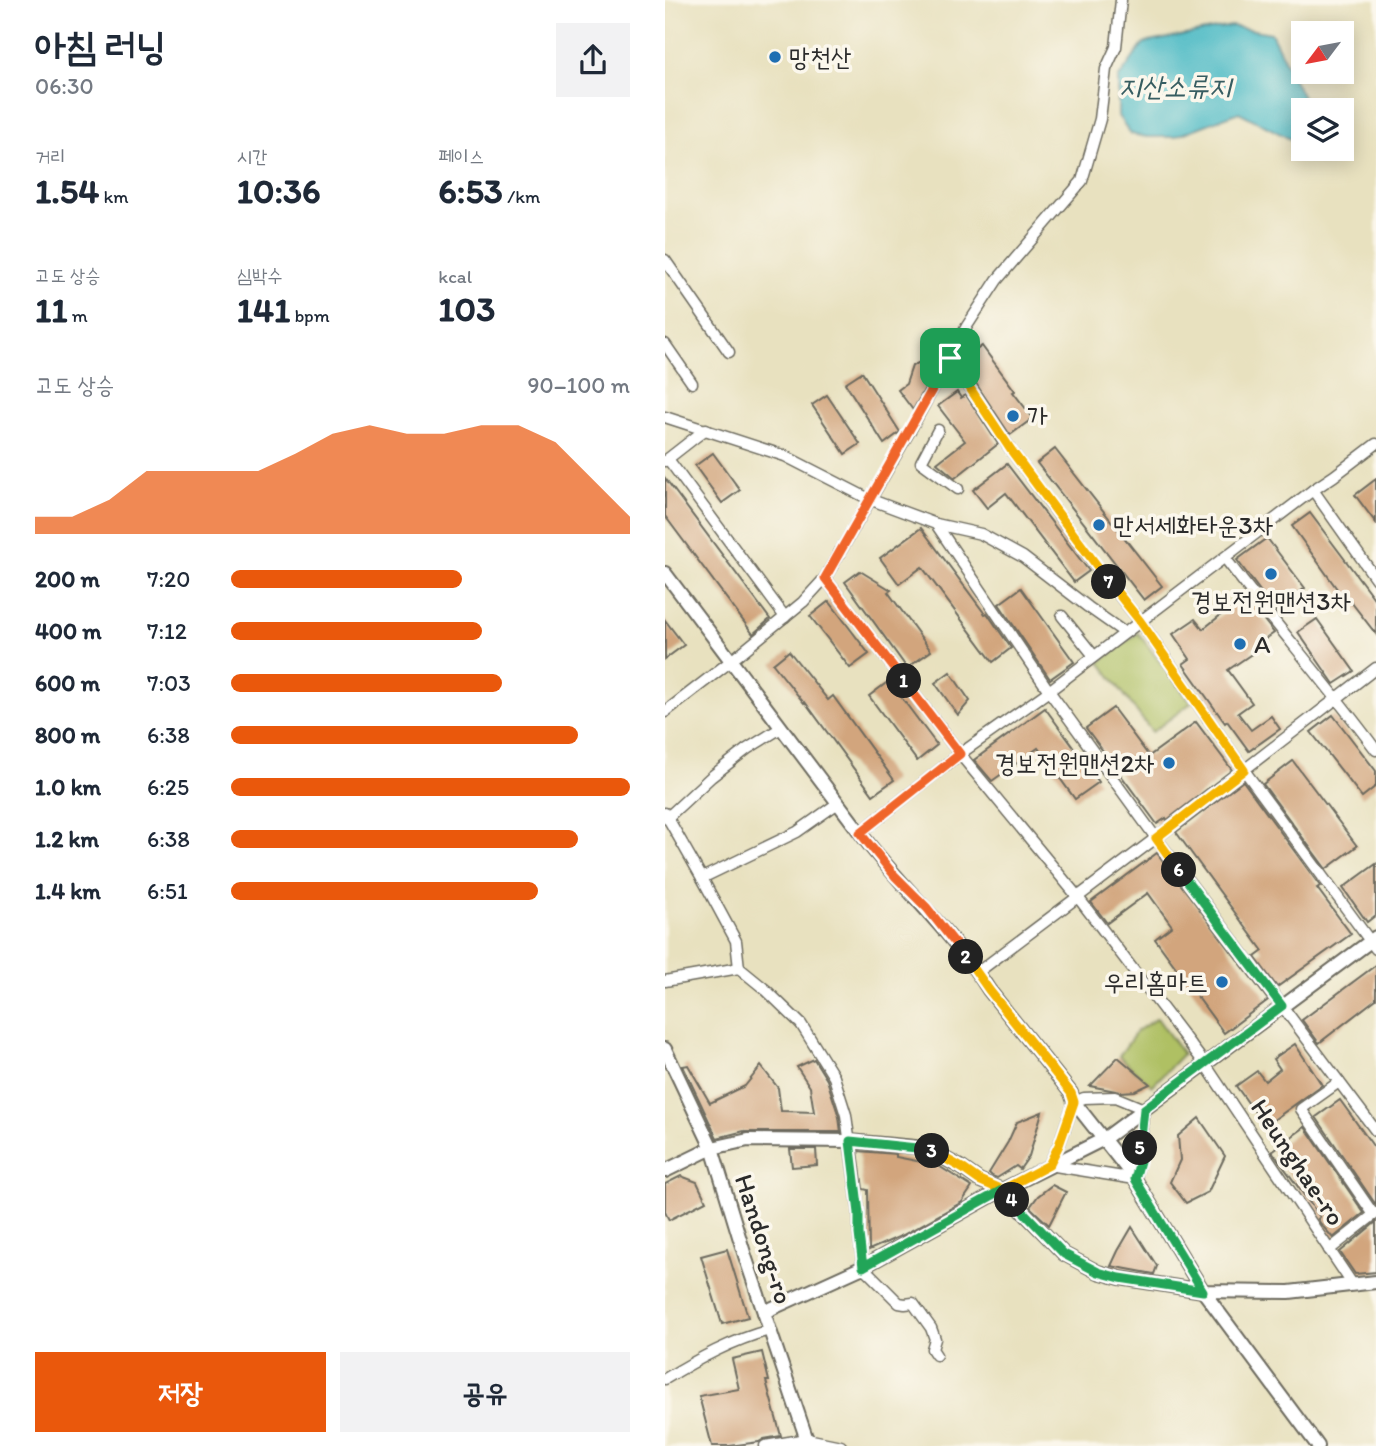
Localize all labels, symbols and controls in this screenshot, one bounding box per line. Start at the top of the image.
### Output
north arrow [1291,21,1355,84]
map controls [1291,21,1354,161]
text: 아침 러닝 [35,23,166,69]
button: share [556,23,630,97]
place label: 망천산 [789,41,852,73]
marker: 망천산 [767,49,783,65]
water label: 지산소류지 [1119,69,1234,103]
text: 06:30 [35,72,94,100]
button: layers [1291,98,1354,161]
text: 거리 [35,145,66,168]
text: 시간 [237,145,267,168]
text: 페이스 [438,145,484,168]
text: 1.54 [35,170,99,212]
text: 10:36 [237,170,321,212]
text: 6:53 [438,170,503,212]
text: km [99,185,129,208]
text: /km [503,185,540,208]
text: 고도 상승 [35,264,100,287]
text: 심박수 [237,264,283,287]
text: kcal [438,265,472,288]
text: 103 [438,288,495,330]
text: 11 [35,289,67,331]
text: 141 [237,289,290,331]
text: m [67,304,88,327]
text: bpm [290,304,330,327]
pin [920,328,980,388]
icon: arrive [931,339,969,377]
text: 고도 상승 [35,371,114,399]
text: 90–100 m [527,371,630,399]
place label: 가 [1027,400,1048,432]
marker: 가 [1005,408,1021,424]
place label: 만서세화타운3차 [1113,509,1274,541]
marker: 만서세화타운3차 [1091,517,1107,533]
pin: 7 [1091,564,1127,600]
text: 200 m [35,565,100,593]
text: 7:20 [147,565,190,593]
marker: 경보전원맨션3차 [1263,566,1279,582]
text: 7 [1104,570,1113,593]
place label: 경보전원맨션3차 [1191,585,1351,617]
text: 400 m [35,617,102,645]
text: 7:12 [147,617,187,645]
place label: A [1254,628,1271,660]
marker: A [1232,636,1248,652]
pin: 1 [887,664,921,698]
text: 600 m [35,669,100,697]
text: 7:03 [147,669,191,697]
text: 1 [899,669,908,692]
text: 800 m [35,721,100,749]
text: 6:38 [147,721,190,749]
place label: 경보전원맨션2차 [995,747,1155,779]
marker: 경보전원맨션2차 [1161,755,1177,771]
text: 1.0 km [35,773,101,801]
text: 6:25 [147,773,189,801]
text: 1.2 km [35,825,99,853]
text: 6:38 [147,825,190,853]
pin: 6 [1161,852,1197,888]
text: 6 [1173,858,1184,881]
text: 1.4 km [35,877,101,905]
text: 6:51 [147,877,188,905]
pin: 2 [949,940,983,974]
text: 2 [961,945,971,968]
place label: 우리홈마트 [1103,966,1208,998]
marker: 우리홈마트 [1214,974,1230,990]
street label: Heunghae-ro [1244,1092,1352,1232]
pin: 5 [1123,1130,1157,1166]
pin: 3 [915,1134,949,1168]
text: 5 [1135,1136,1144,1159]
text: 3 [926,1139,937,1162]
street label: Handong-ro [728,1170,800,1308]
pin: 4 [995,1182,1029,1218]
text: 4 [1006,1188,1017,1211]
button: 저장 [35,1352,326,1432]
button: 공유 [340,1352,630,1432]

